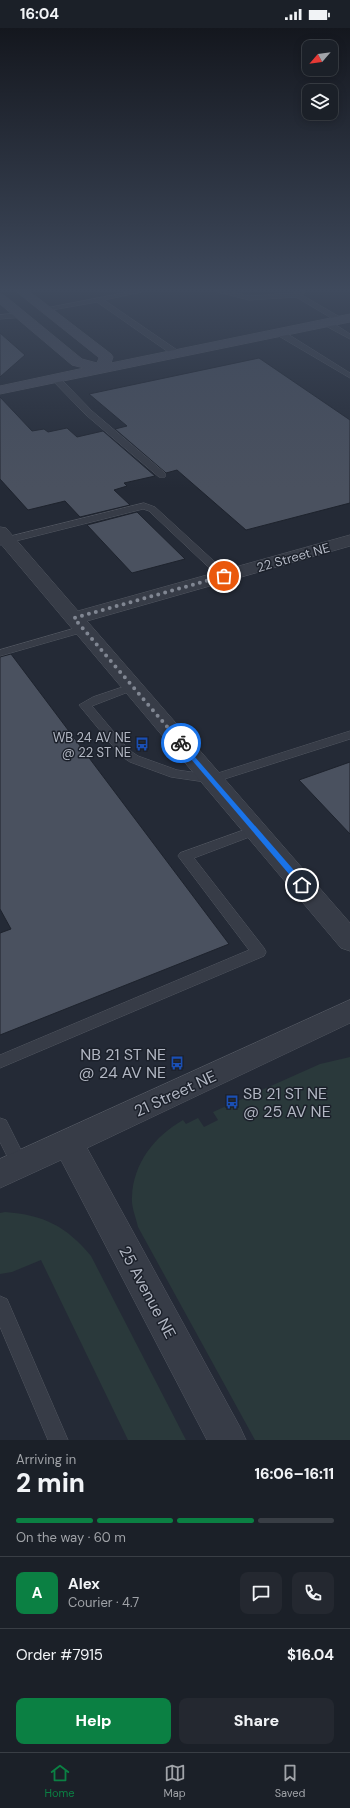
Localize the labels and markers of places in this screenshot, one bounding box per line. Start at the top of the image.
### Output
pin [207,559,241,593]
place label: WB 24 AV NE @ 22 ST NE [53,729,131,761]
bus stop icon: WB 24 AV NE @ 22 ST NE [134,736,150,752]
pin [285,868,319,902]
place label: NB 21 ST NE @ 24 AV NE [79,1044,166,1083]
bus stop icon: NB 21 ST NE @ 24 AV NE [169,1055,185,1071]
place label: SB 21 ST NE @ 25 AV NE [243,1083,331,1122]
bus stop icon: SB 21 ST NE @ 25 AV NE [224,1094,240,1110]

